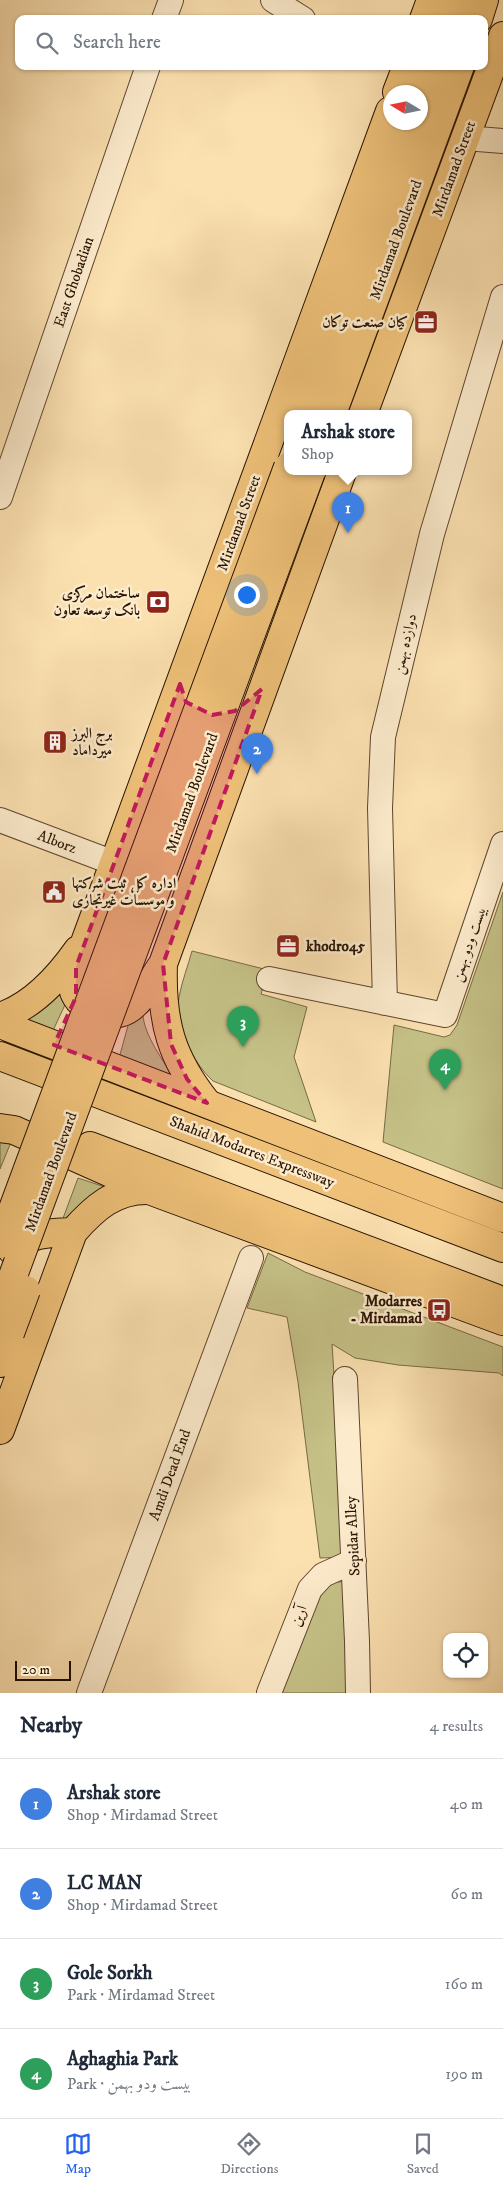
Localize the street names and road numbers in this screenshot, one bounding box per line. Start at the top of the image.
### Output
street label: Mirdamad Street [428,118,480,220]
street label: Mirdamad Boulevard [366,177,427,302]
street label: East Ghobadian [50,234,98,330]
street label: Mirdamad Street [213,472,265,574]
street label: دوازده بهمن [389,612,421,676]
street label: Mirdamad Boulevard [162,730,223,855]
street label: Alborz [35,826,80,858]
street label: بیست ودو بهمن [447,904,491,984]
street label: Mirdamad Boulevard [21,1109,82,1234]
street label: Shahid Modarres Expressway [167,1112,338,1193]
street label: Amdi Dead End [145,1426,195,1523]
street label: Sepidar Alley [341,1495,365,1576]
street label: آرین [286,1601,312,1629]

